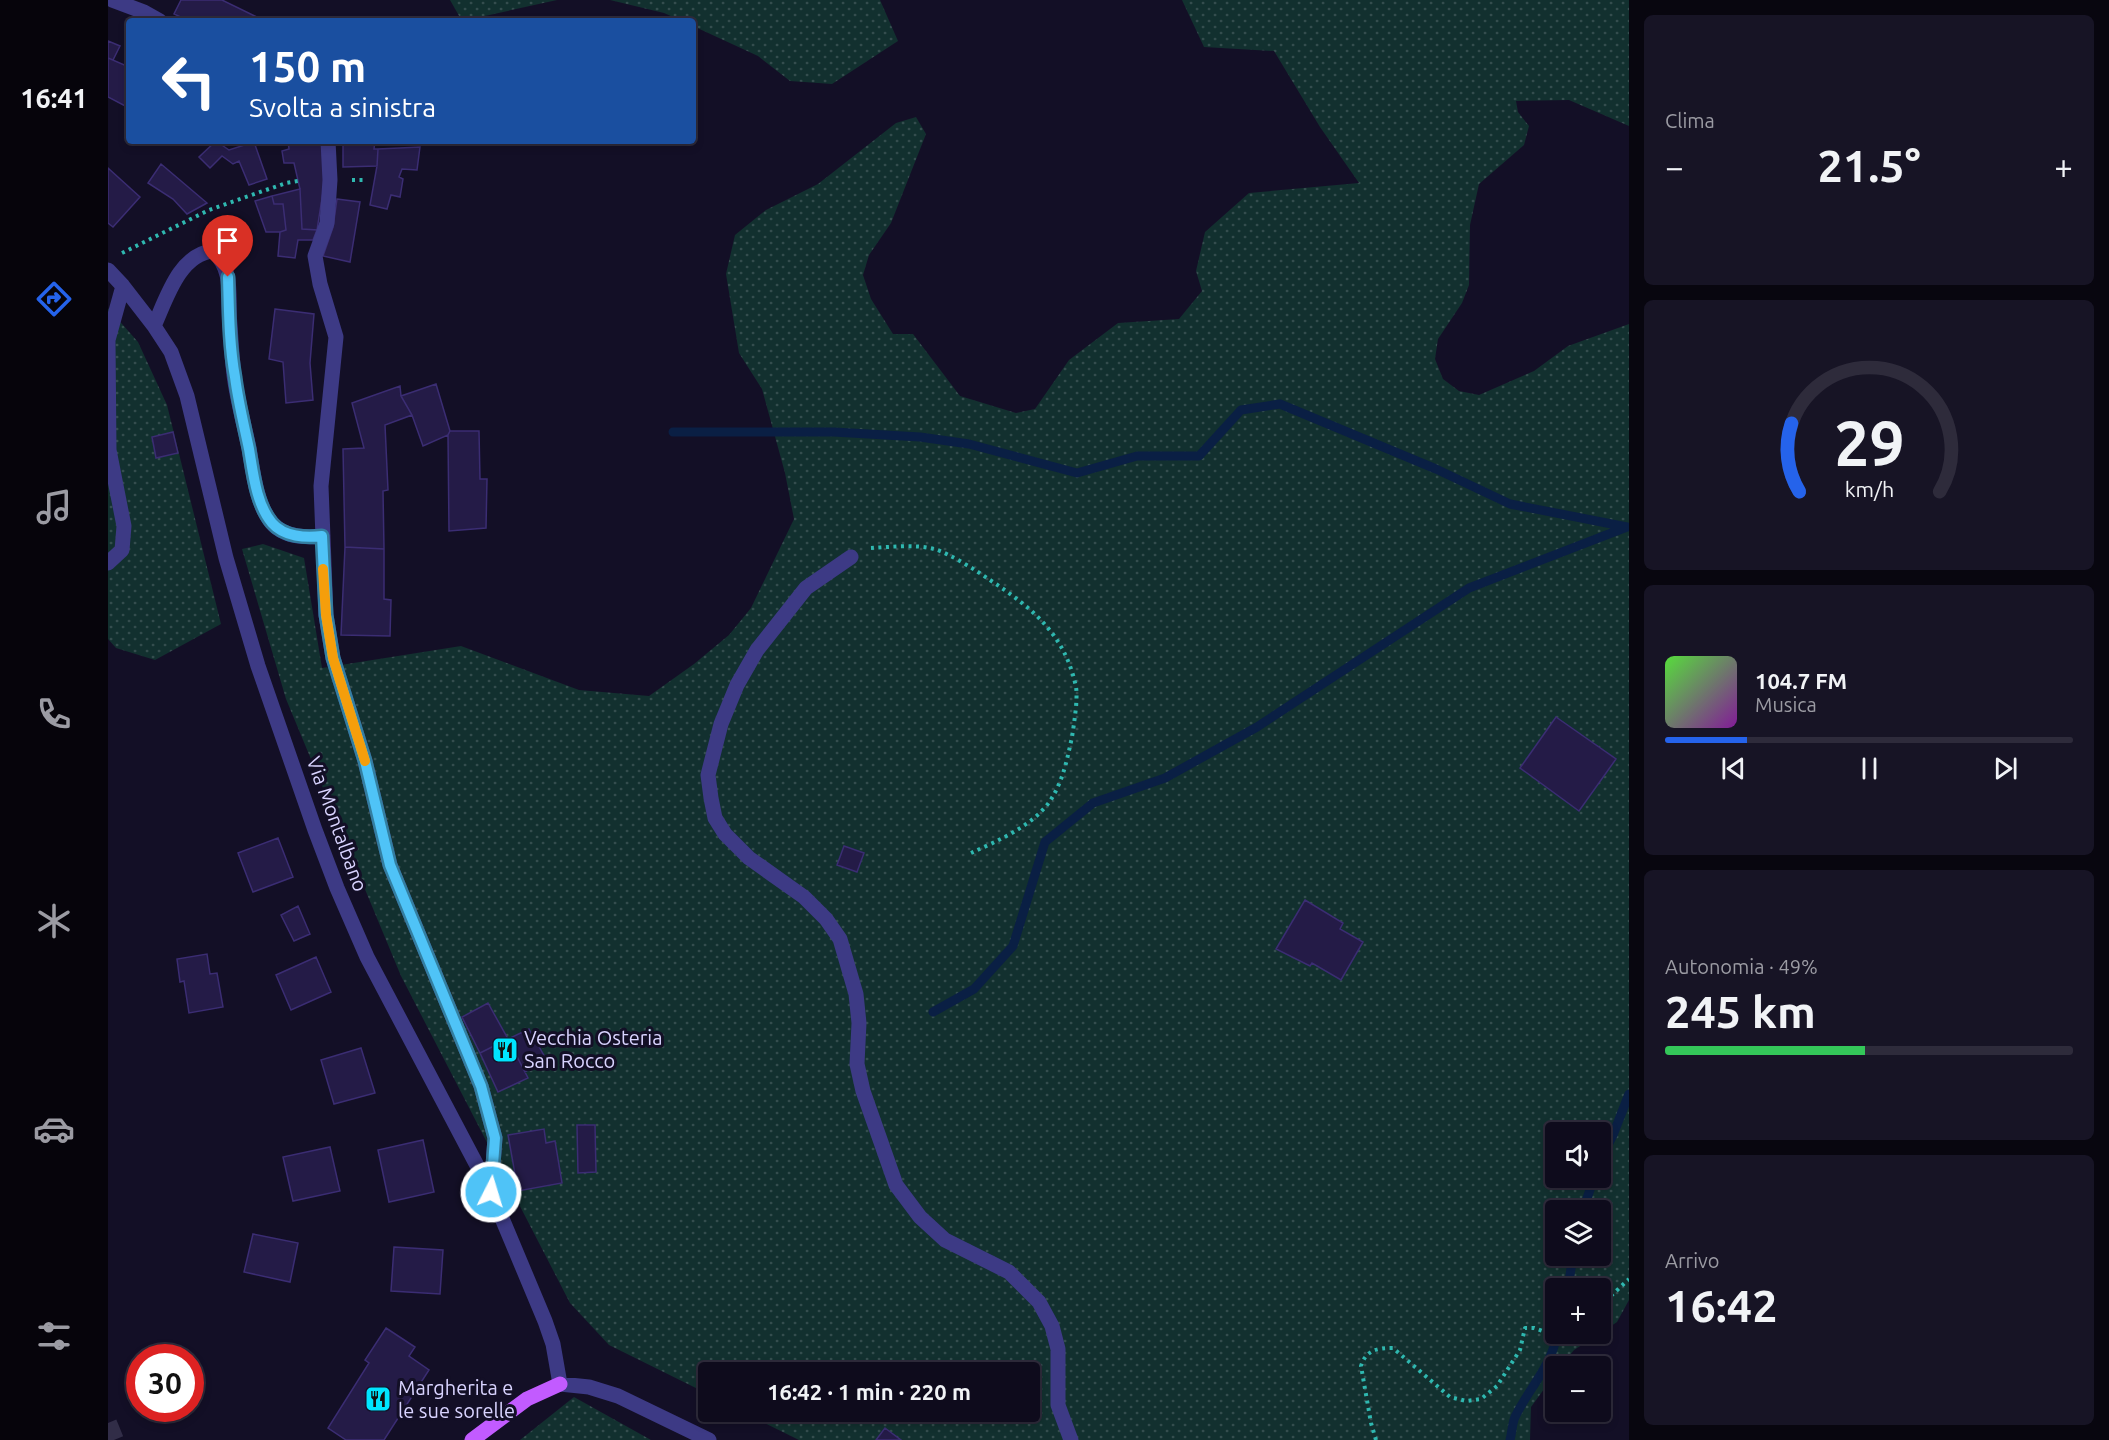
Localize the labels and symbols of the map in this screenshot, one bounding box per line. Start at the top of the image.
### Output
pin [202,215,253,277]
street label: Via Montalbano [302,753,373,894]
place label: Vecchia Osteria San Rocco [524,1026,662,1072]
restaurant icon: Vecchia Osteria San Rocco [490,1035,520,1065]
position arrow [459,1160,523,1224]
speed limit sign: 30 [126,1344,204,1422]
place label: Margherita e le sue sorelle [398,1376,515,1422]
restaurant icon: Margherita e le sue sorelle [363,1384,393,1414]

